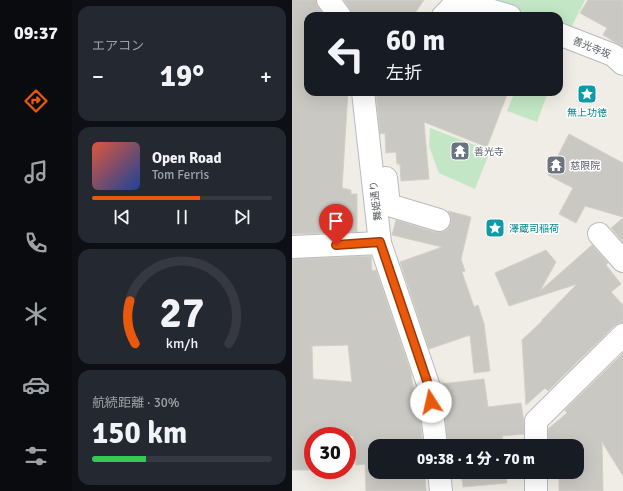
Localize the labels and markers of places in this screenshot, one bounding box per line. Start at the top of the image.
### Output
place icon: 無上功徳 [576,83,598,105]
place label: 無上功徳 [567,107,607,119]
temple icon: 善光寺 [449,140,471,162]
place label: 善光寺 [474,146,504,158]
temple icon: 慈限院 [545,154,567,176]
place label: 慈限院 [570,160,600,172]
pin [319,204,353,245]
place icon: 澤蔵司稲荷 [484,217,506,239]
place label: 澤蔵司稲荷 [509,223,559,235]

